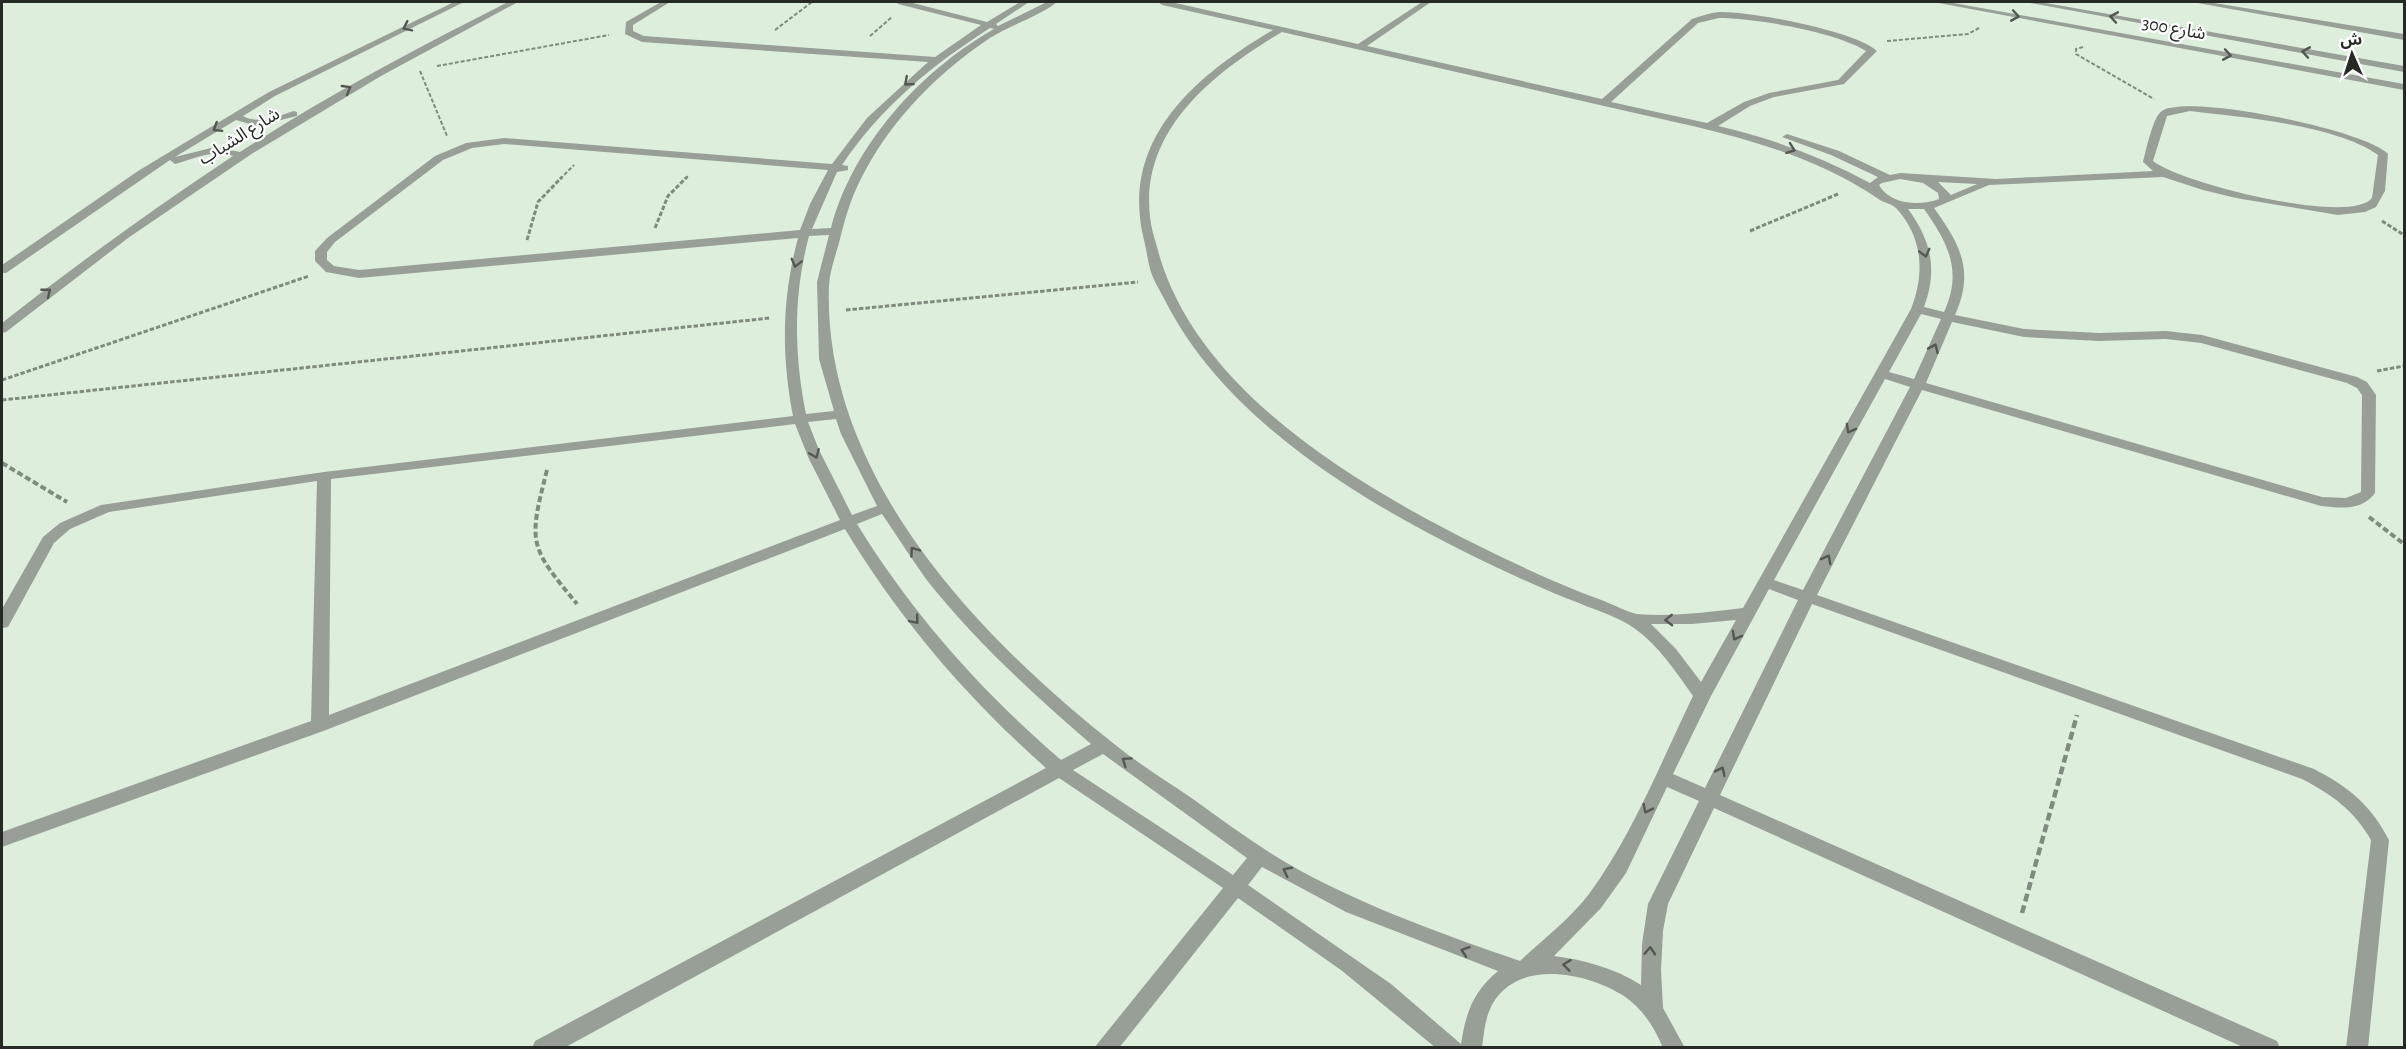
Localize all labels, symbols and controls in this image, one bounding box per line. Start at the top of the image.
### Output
one-way arrow [2010,9,2020,22]
one-way arrow [2109,11,2119,24]
street label: شارع 300 [2140,15,2207,47]
one-way arrow [403,19,414,31]
north arrow [2322,24,2382,84]
text: ش [2340,31,2363,50]
one-way arrow [2301,46,2310,58]
one-way arrow [2222,48,2232,61]
one-way arrow [904,75,915,86]
one-way arrow [341,85,351,97]
street label: شارع الشباب [196,105,285,172]
one-way arrow [213,121,223,133]
one-way arrow [1786,142,1796,155]
one-way arrow [1917,248,1930,258]
one-way arrow [791,258,804,268]
one-way arrow [40,289,51,300]
one-way arrow [1927,344,1939,355]
one-way arrow [1846,422,1858,433]
one-way arrow [808,448,820,459]
one-way arrow [910,546,921,557]
one-way arrow [1820,555,1831,566]
one-way arrow [907,613,918,624]
one-way arrow [1665,614,1674,626]
one-way arrow [1732,630,1743,640]
one-way arrow [1121,758,1132,769]
one-way arrow [1713,767,1725,778]
one-way arrow [1643,803,1654,814]
one-way arrow [1283,866,1294,878]
one-way arrow [1460,945,1471,958]
one-way arrow [1643,947,1656,956]
one-way arrow [1563,960,1572,972]

